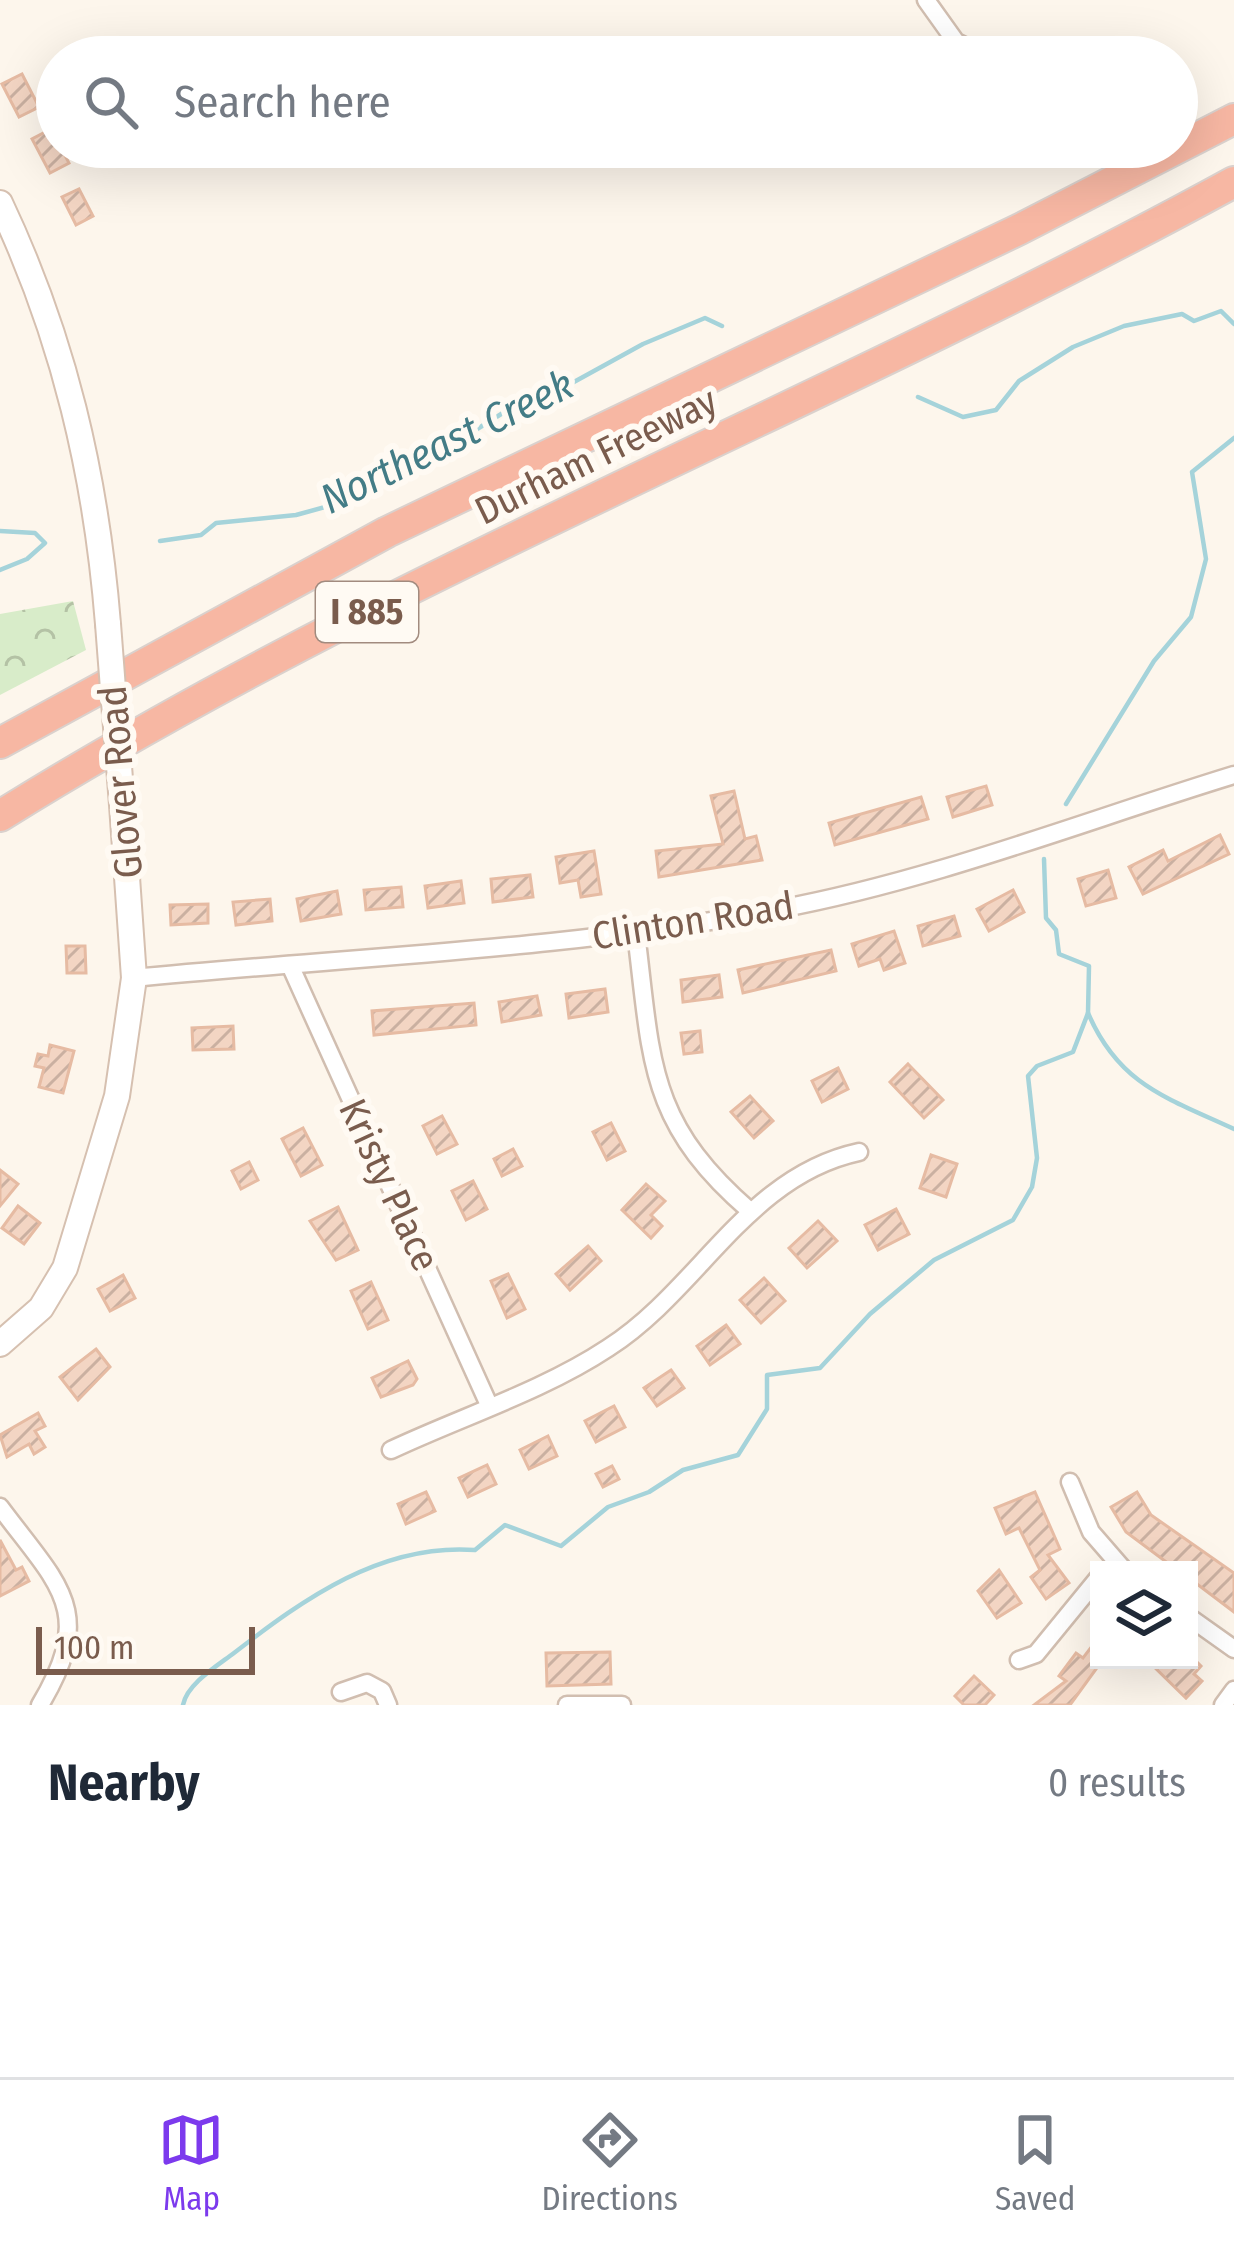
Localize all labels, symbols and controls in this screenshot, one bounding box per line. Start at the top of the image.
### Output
search box [36,36,1198,168]
icon: search [78,69,144,135]
text: Search here [174,75,391,129]
water label: Northeast Creek [313,359,581,525]
street label: Durham Freeway [468,377,725,534]
road number: I 885 [316,582,418,642]
street label: Glover Road [90,684,152,880]
street label: Clinton Road [589,882,797,960]
street label: Kristy Place [329,1092,449,1278]
map controls [1090,1561,1198,1669]
button: layers [1090,1561,1198,1669]
scale bar [36,1621,255,1674]
text: 100 m [54,1628,134,1668]
text: Nearby [48,1752,200,1814]
text: 0 results [1048,1760,1186,1806]
tab: Map [158,2107,224,2219]
tab: Directions [541,2107,678,2219]
tab: Saved [995,2107,1075,2219]

